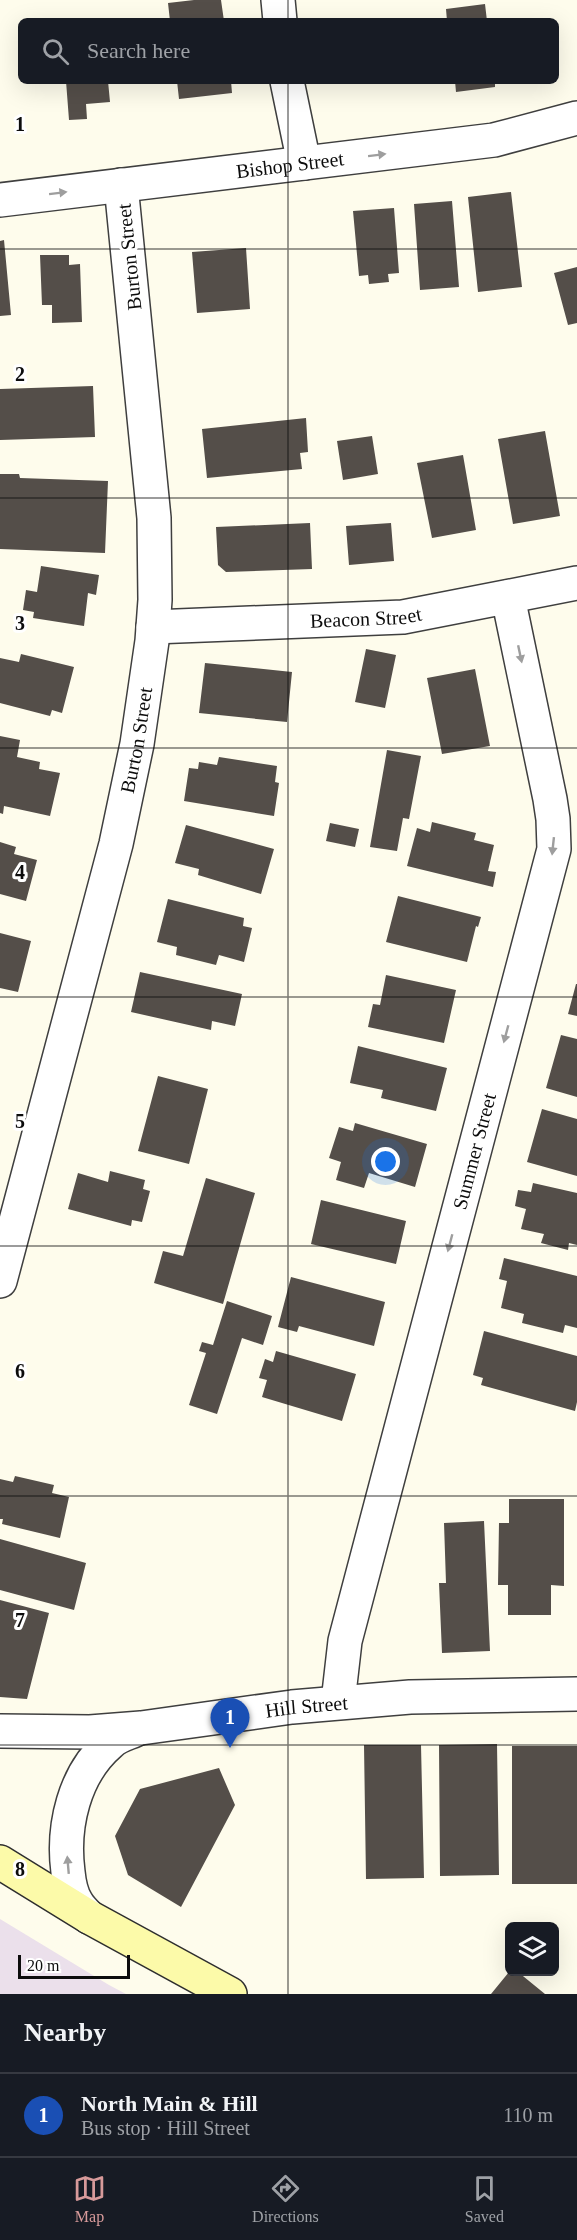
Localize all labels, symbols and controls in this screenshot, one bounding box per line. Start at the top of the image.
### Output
search box [18,18,559,84]
icon: search [39,35,72,68]
text: Search here [87,38,190,63]
text: 1 [15,113,25,135]
street label: Bishop Street [235,147,345,182]
one-way arrow [367,150,386,159]
one-way arrow [49,188,68,198]
street label: Burton Street [112,202,146,311]
text: 2 [15,363,25,385]
street label: Beacon Street [310,603,424,632]
text: 3 [15,612,25,634]
one-way arrow [516,645,525,664]
street label: Burton Street [116,685,156,795]
one-way arrow [548,836,558,855]
text: 4 [15,861,25,883]
one-way arrow [500,1025,510,1044]
street label: Summer Street [448,1090,500,1212]
text: 5 [15,1110,25,1132]
your location [371,1147,400,1176]
one-way arrow [445,1234,455,1252]
text: 6 [15,1360,25,1382]
text: 7 [15,1609,25,1631]
street label: Hill Street [264,1691,349,1722]
pin: 1 [210,1698,250,1748]
one-way arrow [63,1855,73,1874]
text: 8 [15,1858,25,1880]
map controls [505,1922,559,1976]
button: layers [505,1922,559,1976]
scale bar [18,1952,130,1980]
text: 20 m [27,1957,59,1974]
text: Nearby [24,2018,106,2047]
text: North Main & Hill [81,2091,258,2116]
text: 1 [39,2104,49,2126]
text: 110 m [503,2104,553,2126]
text: Bus stop · Hill Street [81,2117,250,2139]
tab: Map [73,2172,106,2226]
tab: Directions [252,2172,319,2226]
tab: Saved [465,2172,504,2226]

